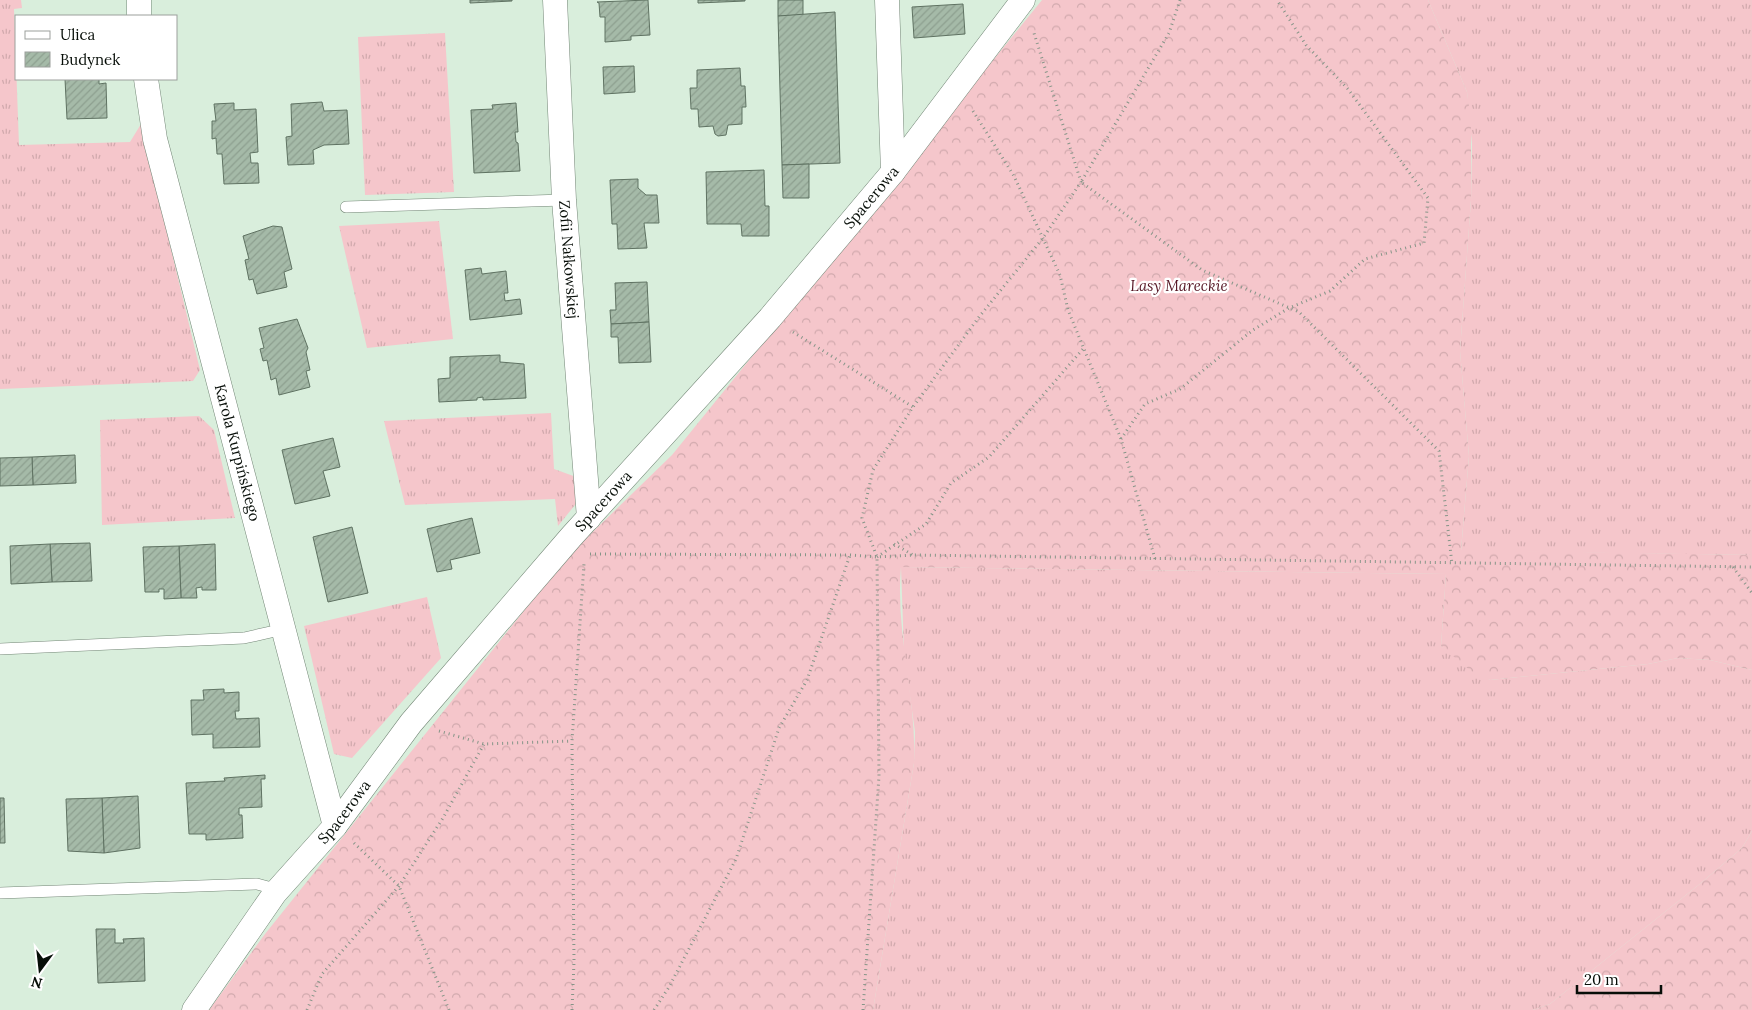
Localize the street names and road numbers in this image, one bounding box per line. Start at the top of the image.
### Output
street label: Spacerowa [839,162,903,232]
street label: Zofii Nałkowskiej [555,200,583,320]
street label: Karola Kurpińskiego [211,382,265,524]
street label: Spacerowa [571,466,636,535]
street label: Spacerowa [313,776,375,848]

